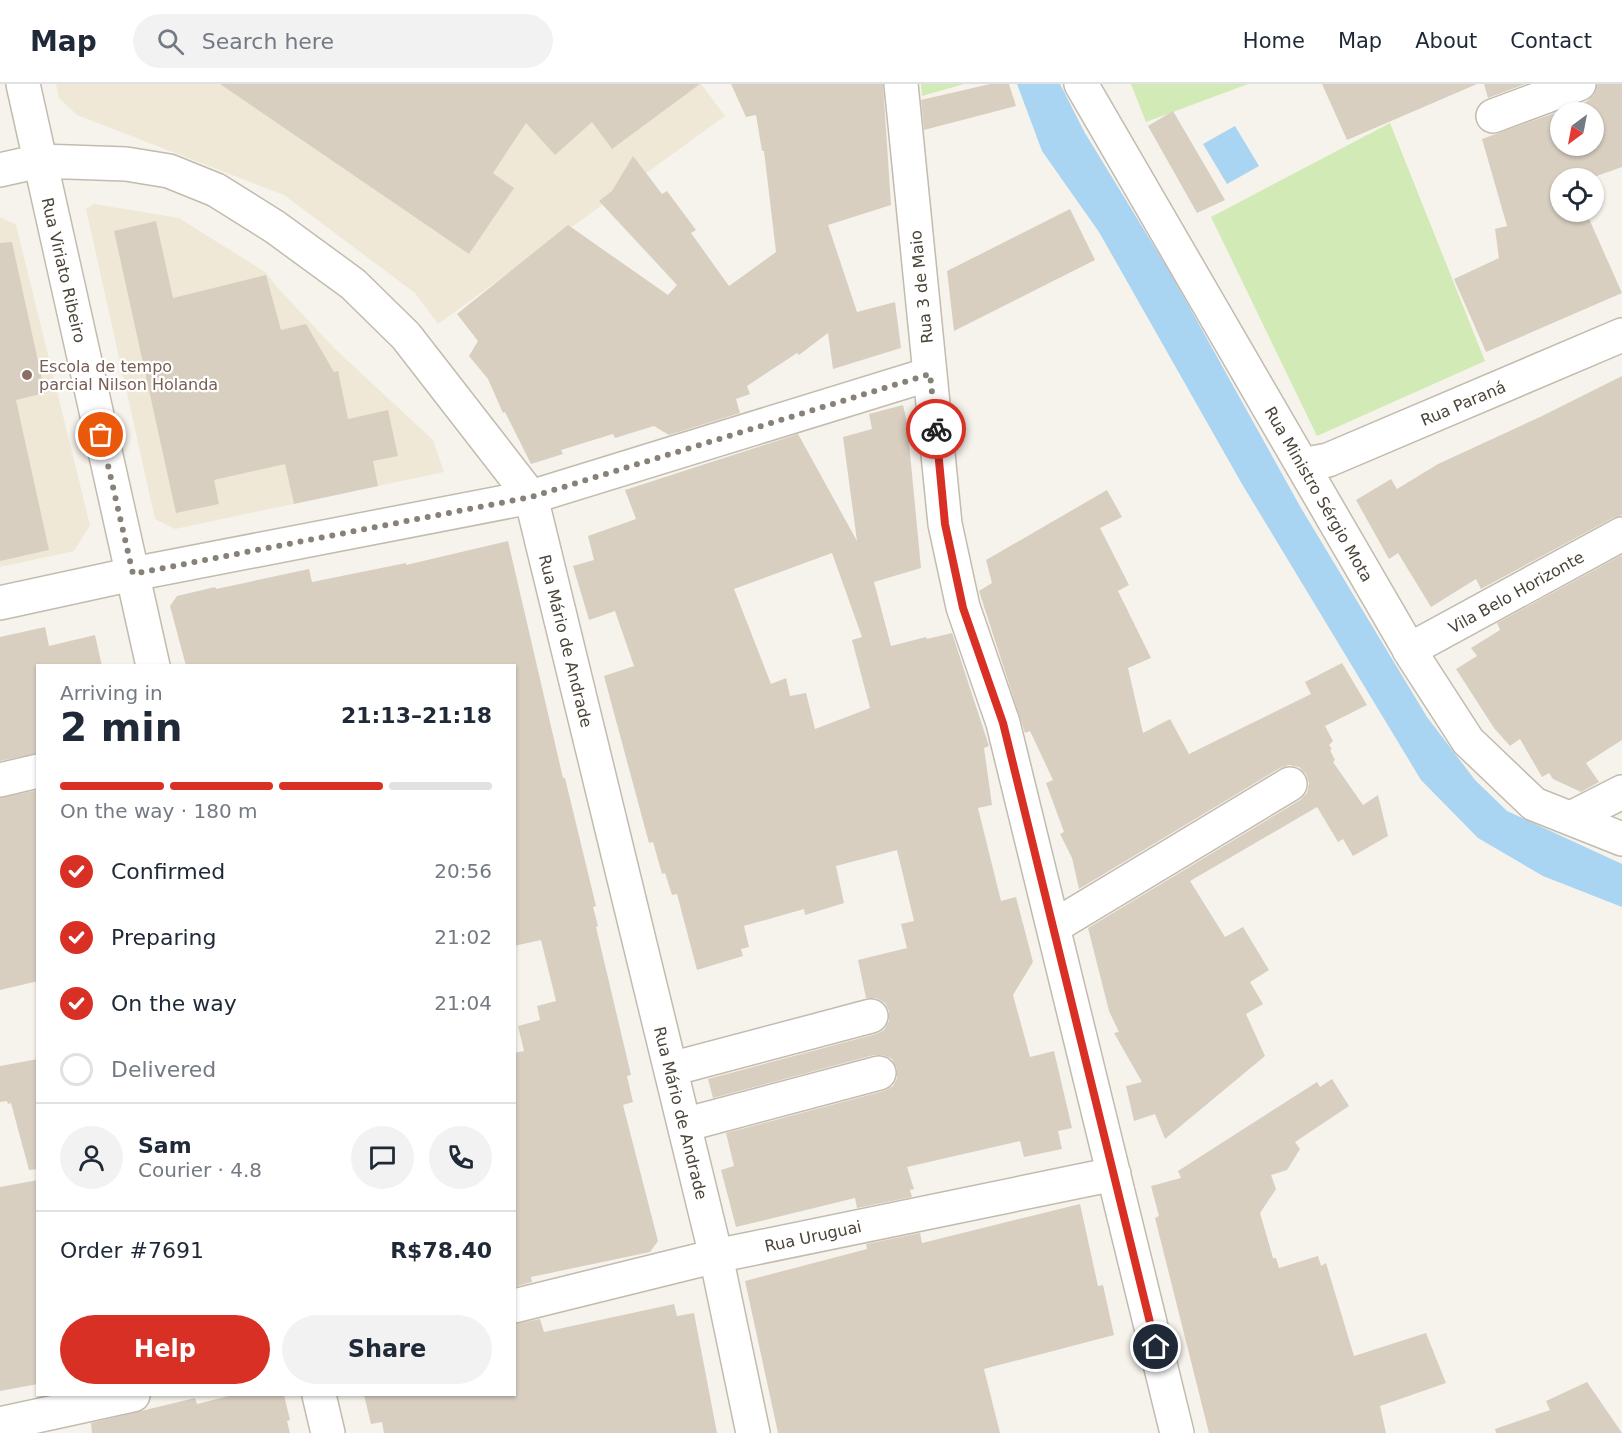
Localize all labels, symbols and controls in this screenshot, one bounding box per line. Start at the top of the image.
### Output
search box [133,14,553,68]
text: Map [30,25,97,58]
icon: search [154,25,187,58]
text: Search here [202,29,334,54]
text: Home [1243,29,1305,53]
text: Map [1338,29,1382,53]
text: About [1415,29,1477,53]
text: Contact [1510,29,1592,53]
north arrow [1550,102,1604,156]
map controls [1550,102,1604,222]
button: locate [1550,168,1604,222]
street label: Rua Viriato Ribeiro [38,196,89,345]
street label: Rua 3 de Maio [906,229,937,344]
place label: Escola de tempo parcial Nilson Holanda [39,357,218,394]
marker: Escola de tempo parcial Nilson Holanda [20,368,34,382]
street label: Rua Paraná [1418,377,1509,430]
courier [906,399,966,459]
street label: Rua Ministro Sérgio Mota [1260,403,1377,585]
pin [75,409,126,460]
icon: bike [920,413,953,446]
icon: bag [84,418,117,451]
street label: Vila Belo Horizonte [1445,547,1587,638]
street label: Rua Mário de Andrade [535,553,596,730]
text: Arriving in [60,681,163,705]
text: 21:13–21:18 [341,703,492,728]
text: 2 min [60,705,182,750]
text: On the way · 180 m [60,799,258,823]
icon: check [60,855,93,888]
text: Confirmed [111,859,225,884]
text: 20:56 [434,859,492,883]
icon: check [60,921,93,954]
text: Preparing [111,925,217,950]
text: 21:02 [434,925,492,949]
icon: check [60,987,93,1020]
text: On the way [111,991,237,1016]
text: 21:04 [434,991,492,1015]
street label: Rua Mário de Andrade [650,1025,711,1202]
text: Delivered [111,1057,216,1082]
button: person [60,1126,123,1189]
button: chat [351,1126,414,1189]
button: phone [429,1126,492,1189]
text: Sam [138,1133,192,1158]
text: Courier · 4.8 [138,1158,262,1182]
street label: Rua Uruguai [763,1217,863,1256]
text: Order #7691 [60,1238,204,1263]
text: R$78.40 [390,1238,492,1263]
button: Help [60,1315,270,1384]
button: Share [282,1315,492,1384]
pin [1130,1321,1181,1372]
icon: home [1139,1330,1172,1363]

